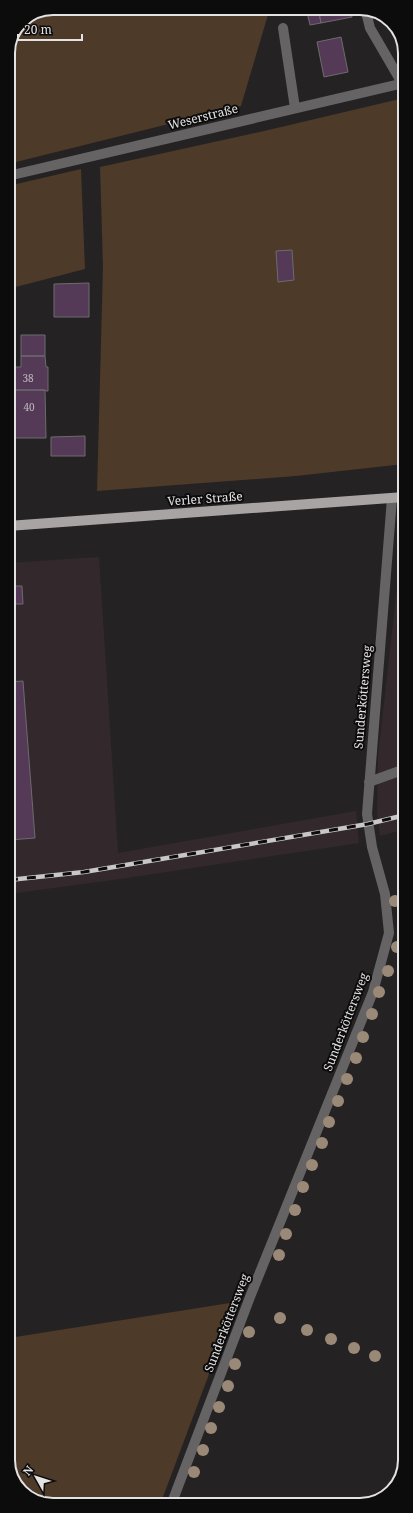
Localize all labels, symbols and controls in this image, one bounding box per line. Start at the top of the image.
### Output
scale bar [18,16,82,42]
text: 20 m [24,21,52,38]
street label: Weserstraße [166,100,240,133]
house number: 38 [22,371,34,385]
house number: 40 [23,400,35,414]
street label: Verler Straße [167,487,243,510]
street label: Sunderköttersweg [349,644,376,750]
street label: Sunderköttersweg [319,970,372,1074]
street label: Sunderköttersweg [200,1271,253,1375]
north arrow [16,1457,56,1497]
text: N [19,1462,37,1478]

